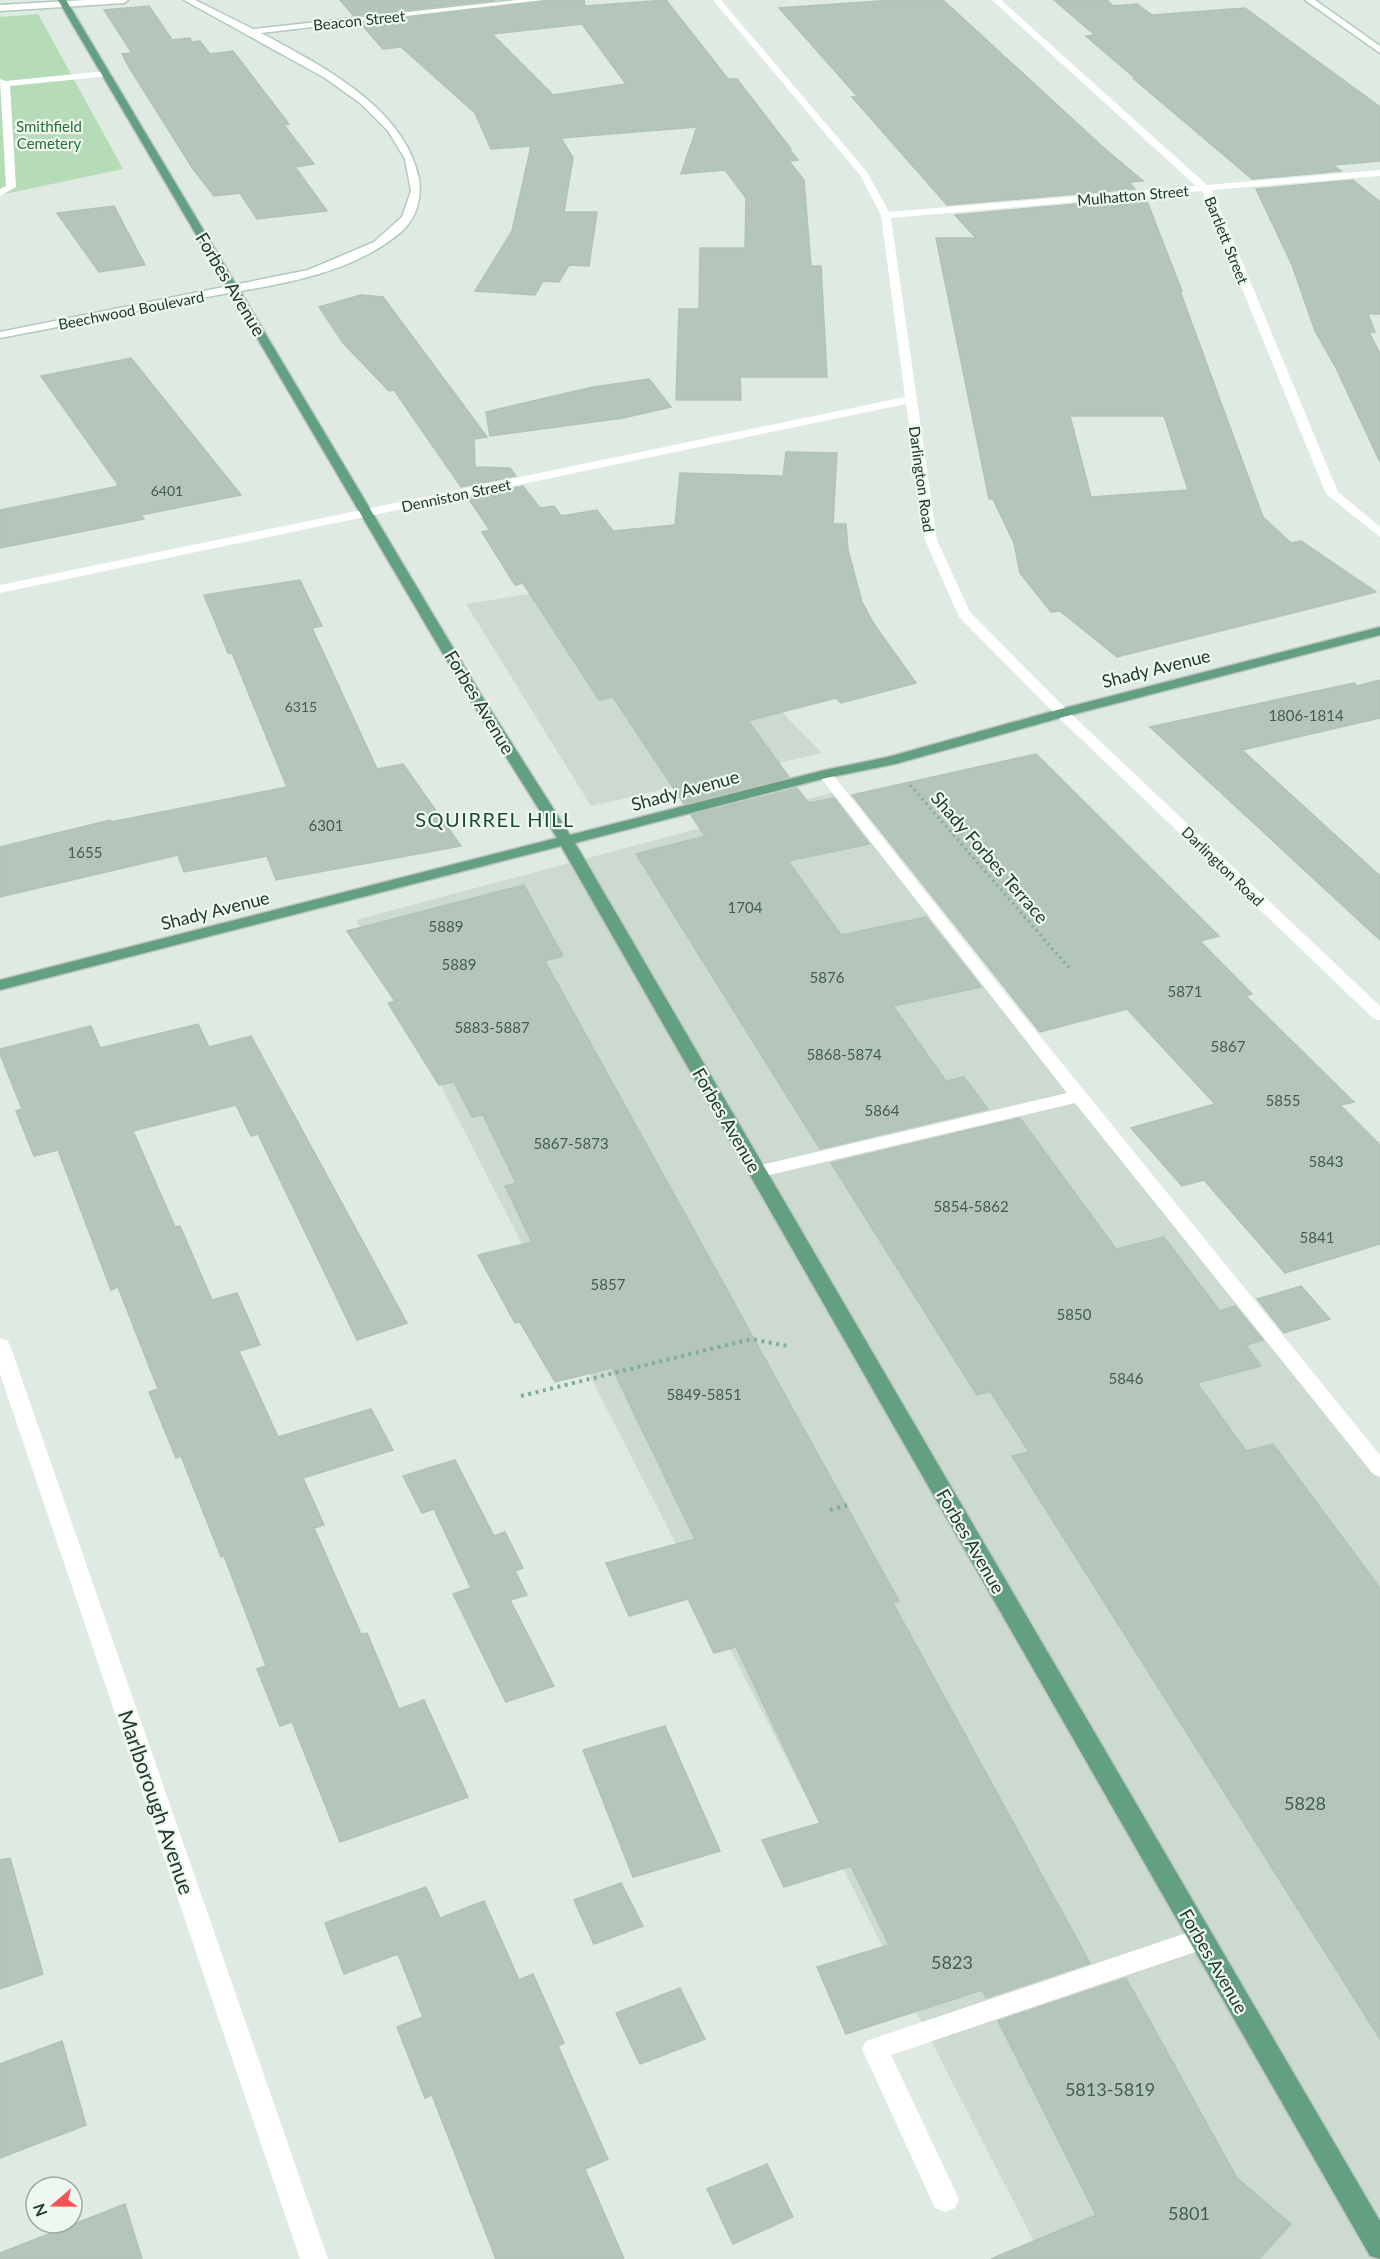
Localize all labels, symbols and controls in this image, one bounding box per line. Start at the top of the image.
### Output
street label: Beacon Street [312,6,406,34]
park label: Smithfield Cemetery [16,117,82,152]
street label: Mulhatton Street [1077,181,1190,209]
street label: Bartlett Street [1201,194,1253,287]
street label: Forbes Avenue [191,228,271,340]
street label: Beechwood Boulevard [57,287,205,333]
street label: Darlington Road [906,425,938,533]
street label: Denniston Street [400,474,513,515]
house number: 6401 [151,482,183,499]
street label: Shady Avenue [1099,644,1213,692]
street label: Forbes Avenue [440,646,520,758]
house number: 6315 [285,698,317,715]
house number: 1806-1814 [1268,706,1344,724]
street label: Shady Avenue [628,765,742,815]
street label: Shady Forbes Terrace [927,787,1053,927]
district label: SQUIRREL HILL [415,807,575,831]
house number: 6301 [309,816,343,834]
street label: Darlington Road [1178,822,1268,910]
house number: 1655 [68,843,102,861]
street label: Shady Avenue [158,886,272,934]
house number: 1704 [728,898,763,916]
house number: 5889 [429,917,463,935]
house number: 5889 [442,955,476,973]
house number: 5876 [810,968,845,986]
house number: 5871 [1168,982,1202,1000]
house number: 5883-5887 [454,1018,530,1036]
house number: 5867 [1211,1037,1246,1055]
house number: 5868-5874 [806,1045,882,1063]
street label: Forbes Avenue [688,1064,766,1176]
house number: 5855 [1266,1091,1300,1109]
house number: 5864 [865,1101,900,1119]
house number: 5867-5873 [533,1134,609,1152]
house number: 5843 [1309,1152,1343,1170]
house number: 5854-5862 [933,1197,1009,1215]
house number: 5841 [1300,1228,1334,1246]
house number: 5857 [591,1275,626,1293]
house number: 5850 [1057,1305,1092,1323]
house number: 5846 [1109,1369,1144,1387]
house number: 5849-5851 [666,1385,742,1403]
street label: Forbes Avenue [932,1485,1010,1597]
street label: Marlborough Avenue [114,1706,200,1898]
house number: 5828 [1284,1792,1326,1814]
street label: Forbes Avenue [1175,1905,1253,2017]
house number: 5823 [931,1951,973,1973]
house number: 5813-5819 [1065,2078,1155,2100]
north arrow [24,2175,84,2235]
text: N [28,2201,50,2219]
house number: 5801 [1168,2202,1210,2224]

